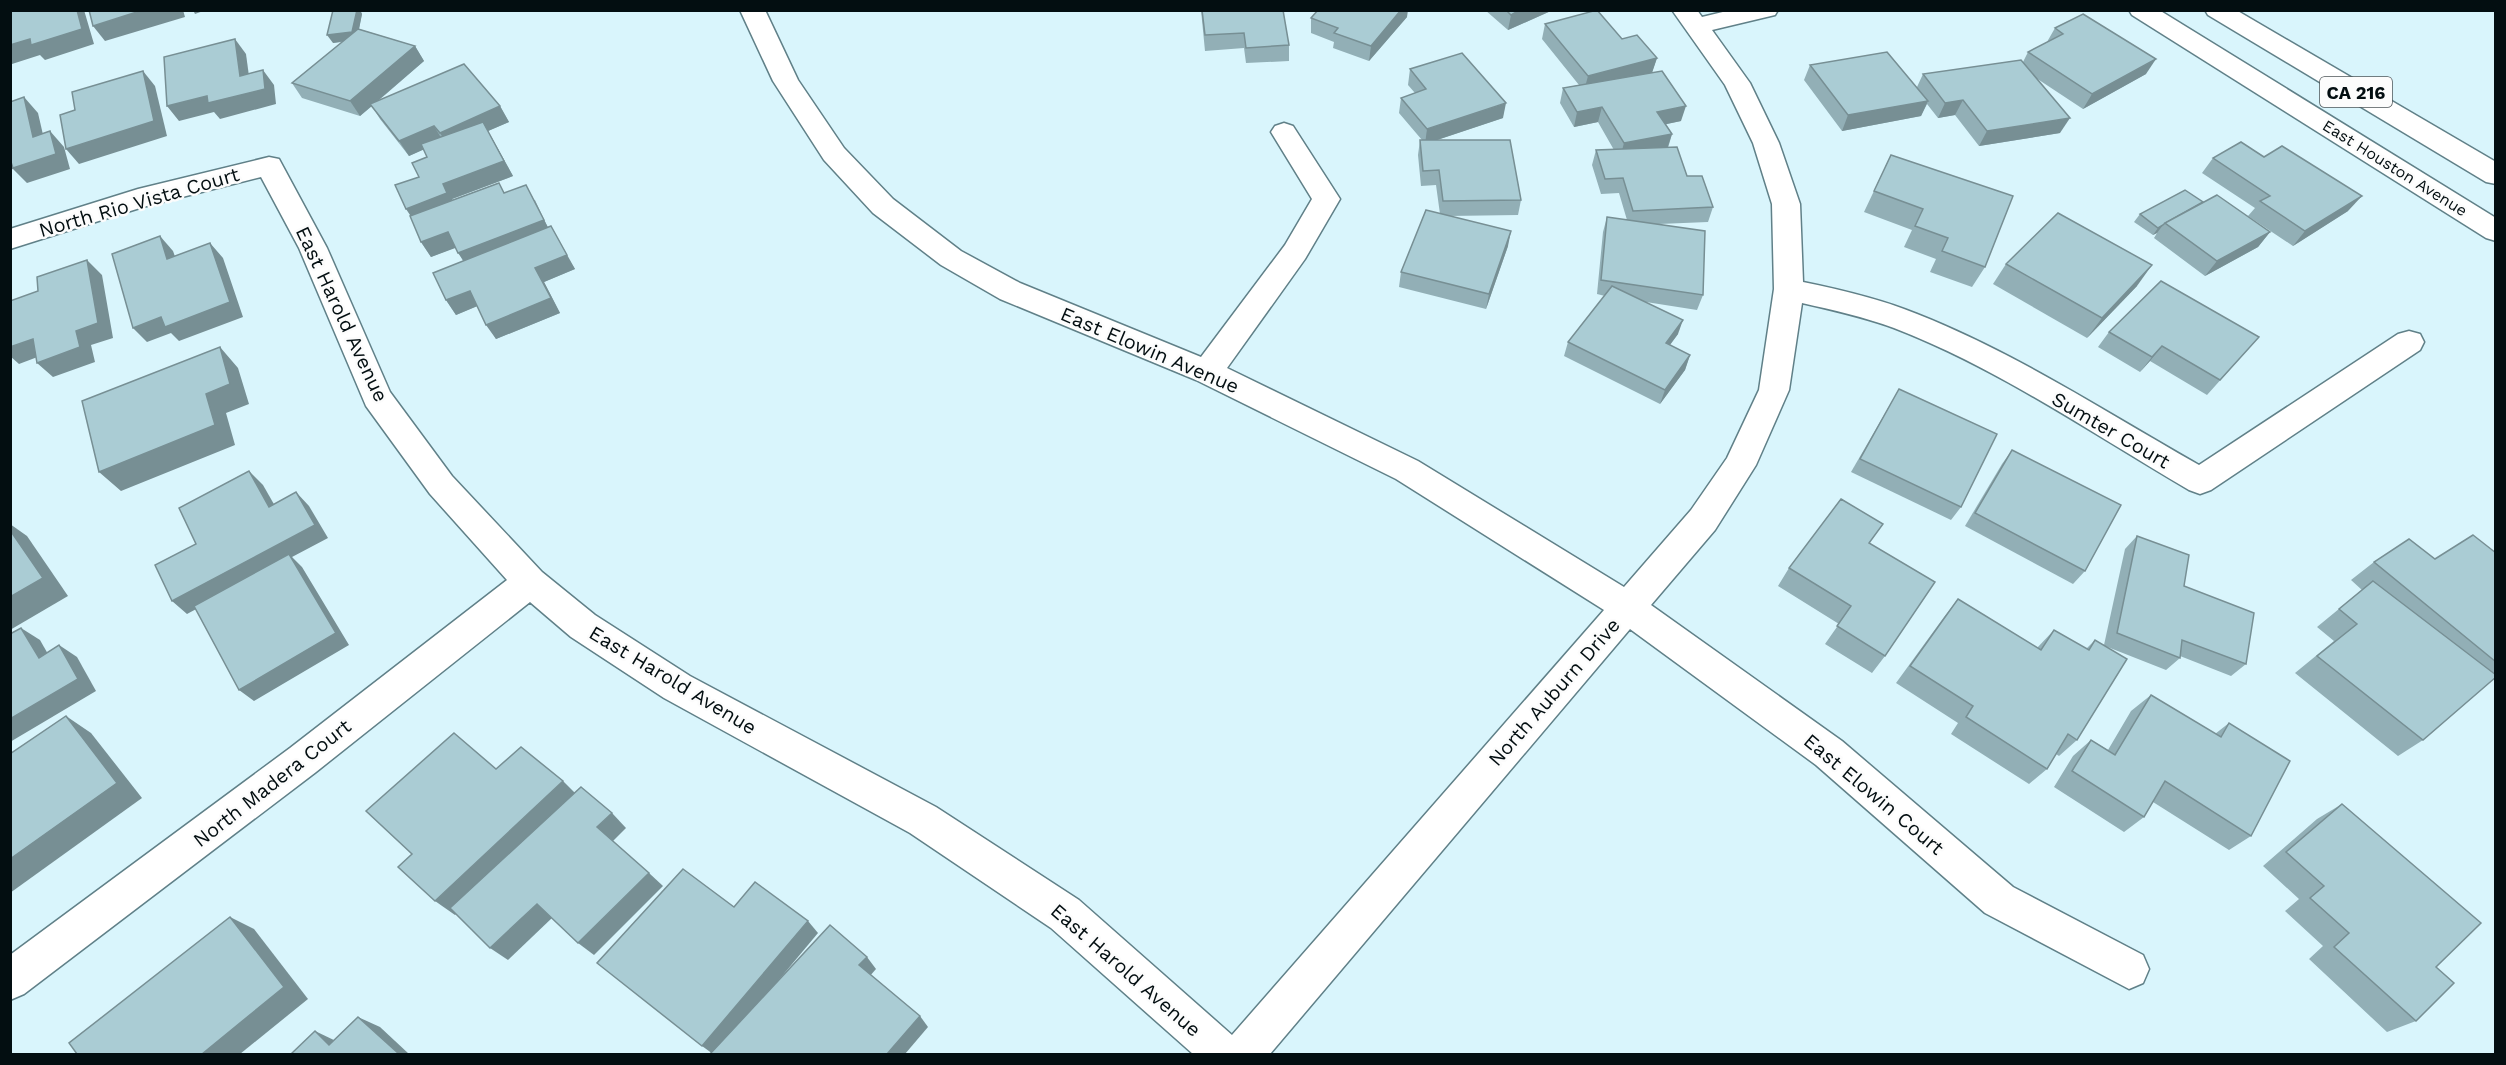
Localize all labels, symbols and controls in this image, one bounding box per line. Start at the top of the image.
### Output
road number: CA 216 [2320,77,2392,107]
street label: East Houston Avenue [2319,116,2471,220]
street label: North Rio Vista Court [36,162,242,242]
street label: East Harold Avenue [291,222,393,406]
street label: East Elowin Avenue [1057,302,1243,398]
street label: Sumter Court [2048,387,2175,474]
street label: North Auburn Drive [1483,613,1625,771]
street label: East Harold Avenue [585,621,761,739]
street label: North Madera Court [188,714,356,852]
street label: East Elowin Court [1799,728,1949,860]
street label: East Harold Avenue [1046,898,1206,1042]

